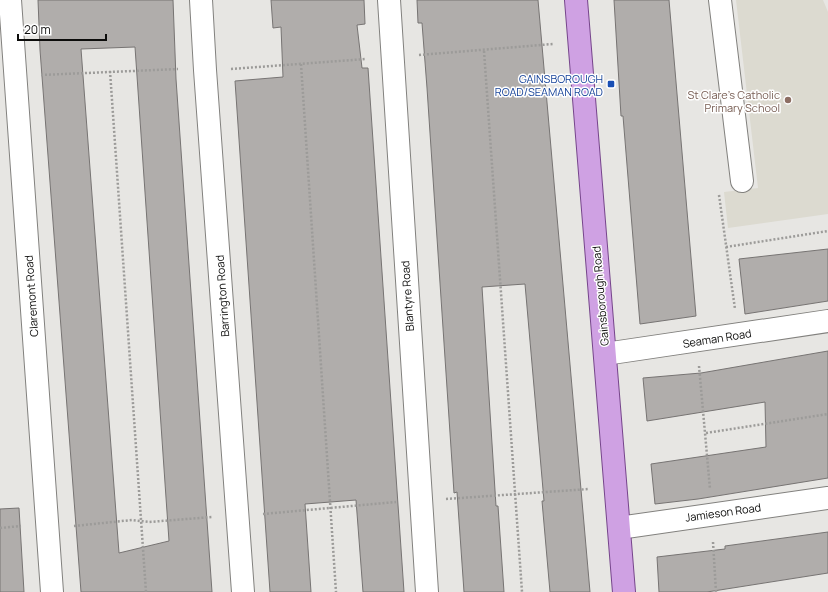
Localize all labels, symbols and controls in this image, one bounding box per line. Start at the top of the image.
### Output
scale bar [18,16,106,42]
text: 20 m [24,21,51,38]
place label: GAINSBOROUGH ROAD/SEAMAN ROAD [495,71,603,99]
marker: GAINSBOROUGH ROAD/SEAMAN ROAD [606,79,616,89]
place label: St Clare's Catholic Primary School [688,87,780,115]
marker: St Clare's Catholic Primary School [783,95,793,105]
street label: Gainsborough Road [588,246,612,346]
street label: Claremont Road [21,255,41,337]
street label: Barrington Road [212,255,232,337]
street label: Blantyre Road [397,260,417,332]
street label: Seaman Road [682,325,752,351]
street label: Jamieson Road [684,499,762,525]

